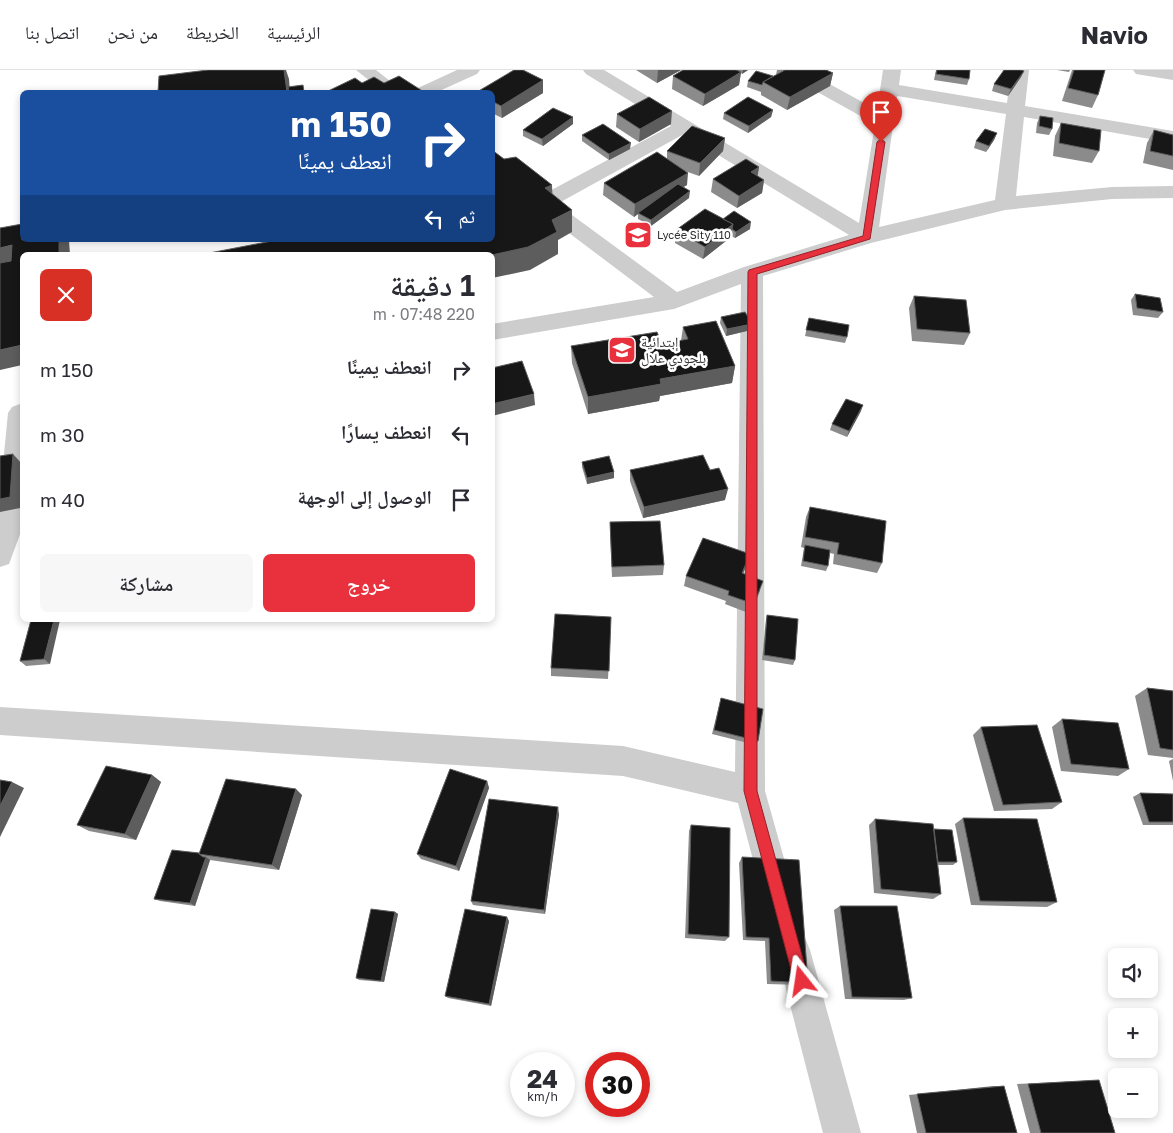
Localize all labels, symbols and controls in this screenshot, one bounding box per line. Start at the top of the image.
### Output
text: Navio [1081,20,1148,49]
text: اتصل بنا [25,21,79,43]
text: من نحن [107,21,158,43]
text: الخريطة [186,21,239,43]
text: الرئيسية [267,21,320,43]
pin [860,91,902,142]
icon: arrive [867,98,895,126]
text: 150 m [290,103,392,145]
icon: right [410,110,475,175]
text: انعطف يمينًا [298,147,392,174]
text: ثم [458,204,475,227]
icon: left [420,205,448,233]
school or university icon: Lycée Sity 110 [623,220,653,250]
place label: Lycée Sity 110 [657,228,731,241]
text: 1 دقيقة [390,267,475,303]
button: close [40,269,92,321]
text: 220 m · 07:48 [373,304,475,324]
place label: إبتدائية بلجودي علال [641,333,706,370]
school or university icon: إبتدائية بلجودي علال [607,335,637,365]
text: انعطف يمينًا [347,355,432,378]
icon: right [447,356,475,384]
text: 150 m [40,358,94,381]
text: انعطف يسارًا [341,420,432,443]
icon: left [447,421,475,449]
text: 30 m [40,423,85,446]
text: الوصول إلى الوجهة [298,485,432,508]
icon: arrive [447,486,475,514]
text: 40 m [40,488,85,511]
button: مشاركة [40,554,253,612]
button: خروج [263,554,475,612]
map controls [1108,948,1158,1118]
button: sound [1108,948,1158,998]
position arrow [775,954,827,1006]
button: + [1108,1008,1158,1058]
speed limit sign: 30 [585,1052,650,1117]
text: 24 [527,1063,558,1094]
button: − [1108,1068,1158,1118]
text: km/h [527,1089,558,1104]

